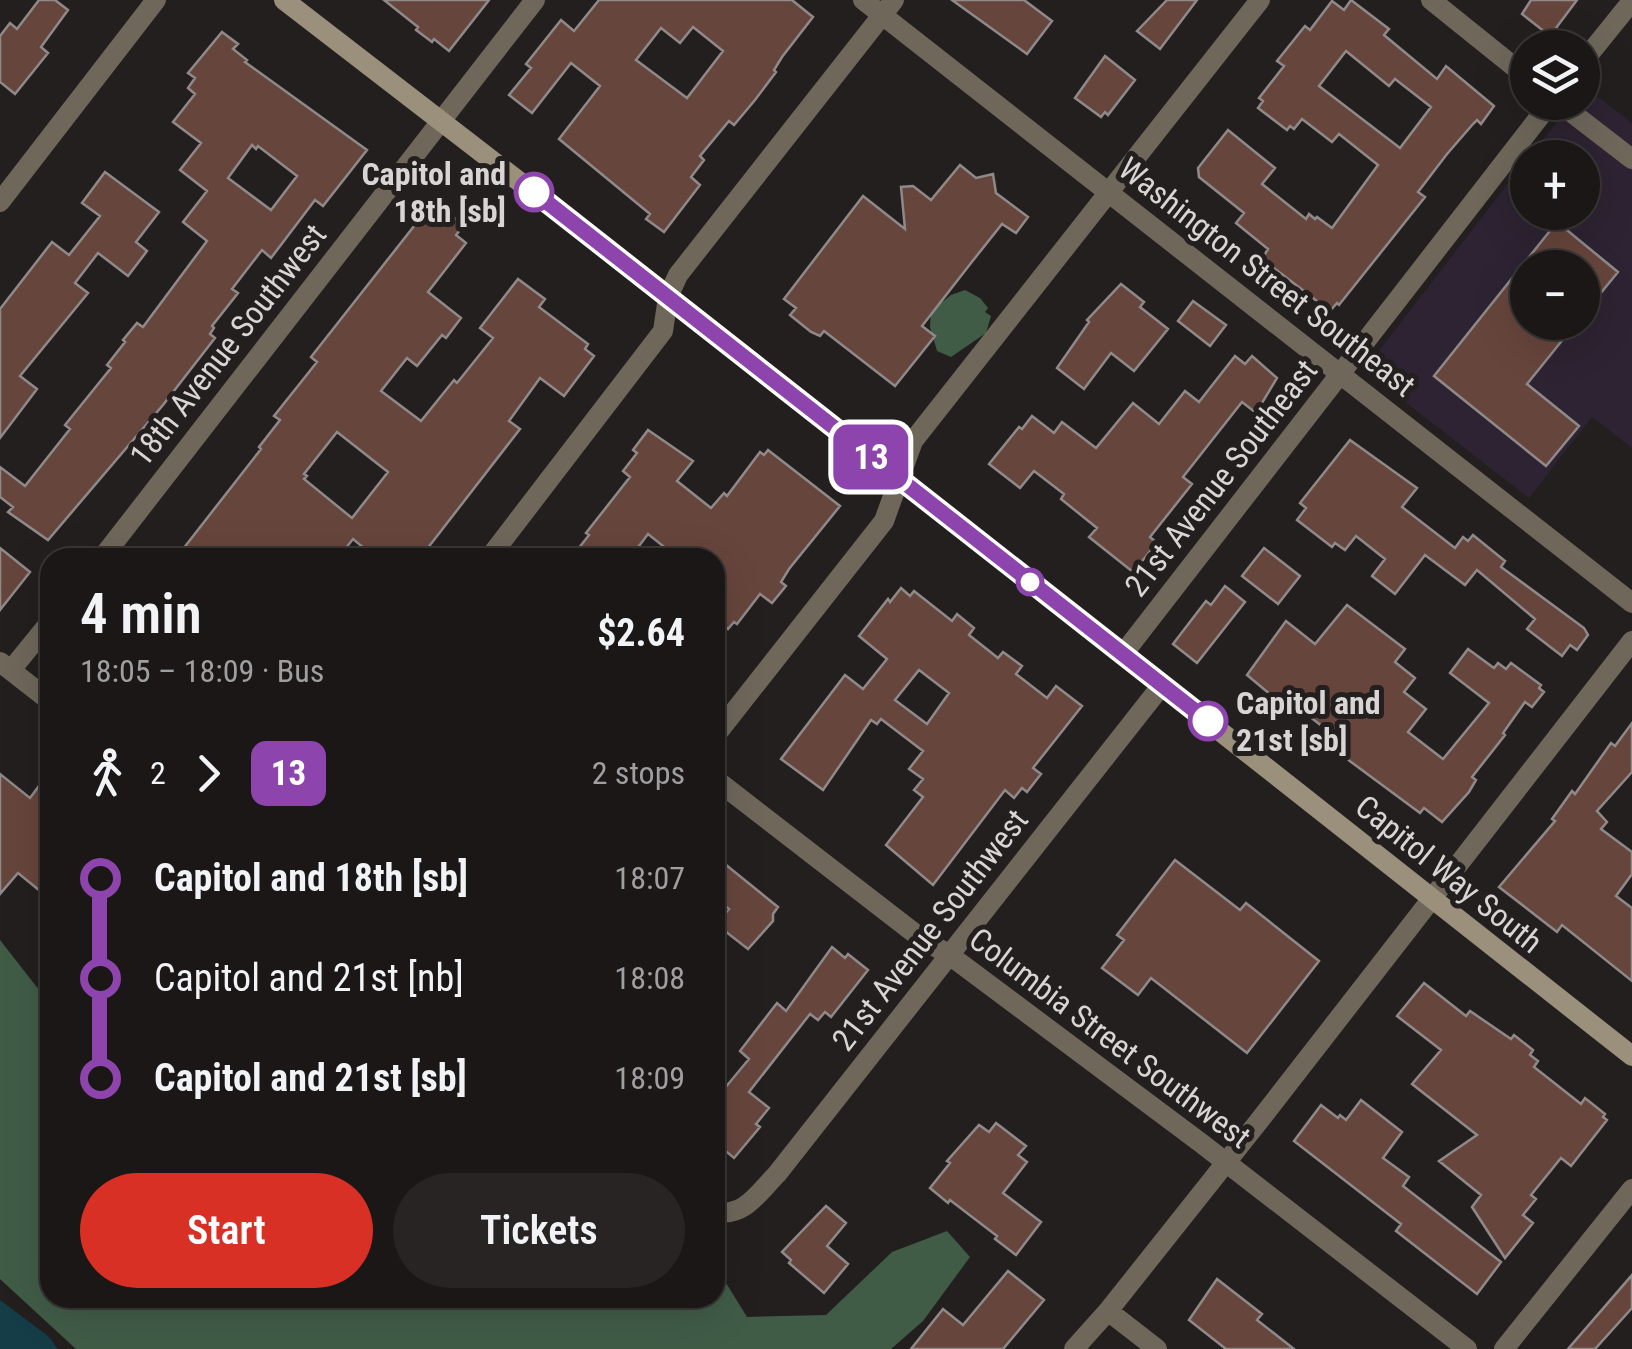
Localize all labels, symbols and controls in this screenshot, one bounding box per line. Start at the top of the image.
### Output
map controls [1510,30,1600,340]
button: layers [1510,30,1600,120]
button: + [1510,140,1600,230]
street label: Washington Street Southeast [1111,149,1423,405]
place label: Capitol and 18th [sb] [361,155,506,230]
marker: Capitol and 18th [sb] [515,173,553,211]
street label: 18th Avenue Southwest [122,217,334,473]
button: − [1510,250,1600,340]
street label: 21st Avenue Southeast [1117,352,1325,604]
line badge: 13 [826,424,916,490]
text: 13 [853,437,889,478]
unlabelled marker [1017,569,1043,595]
text: 4 min [80,582,202,646]
text: $2.64 [597,611,685,655]
text: 18:05 – 18:09 · Bus [80,652,324,690]
place label: Capitol and 21st [sb] [1236,684,1381,759]
marker: Capitol and 21st [sb] [1189,702,1227,740]
icon: walk [80,746,135,801]
icon: forward [181,746,236,801]
text: 13 [271,753,306,794]
text: 2 [150,754,166,792]
text: 2 stops [592,754,685,792]
street label: Capitol Way South [1348,787,1550,961]
street label: 21st Avenue Southwest [824,802,1036,1058]
text: Capitol and 18th [sb] [154,856,468,900]
text: 18:07 [614,859,685,897]
street label: Columbia Street Southwest [962,920,1258,1156]
text: Capitol and 21st [nb] [154,956,464,1000]
text: 18:08 [614,959,685,997]
text: Capitol and 21st [sb] [154,1056,467,1100]
text: 18:09 [614,1059,685,1097]
button: Start [80,1173,373,1288]
button: Tickets [393,1173,685,1288]

